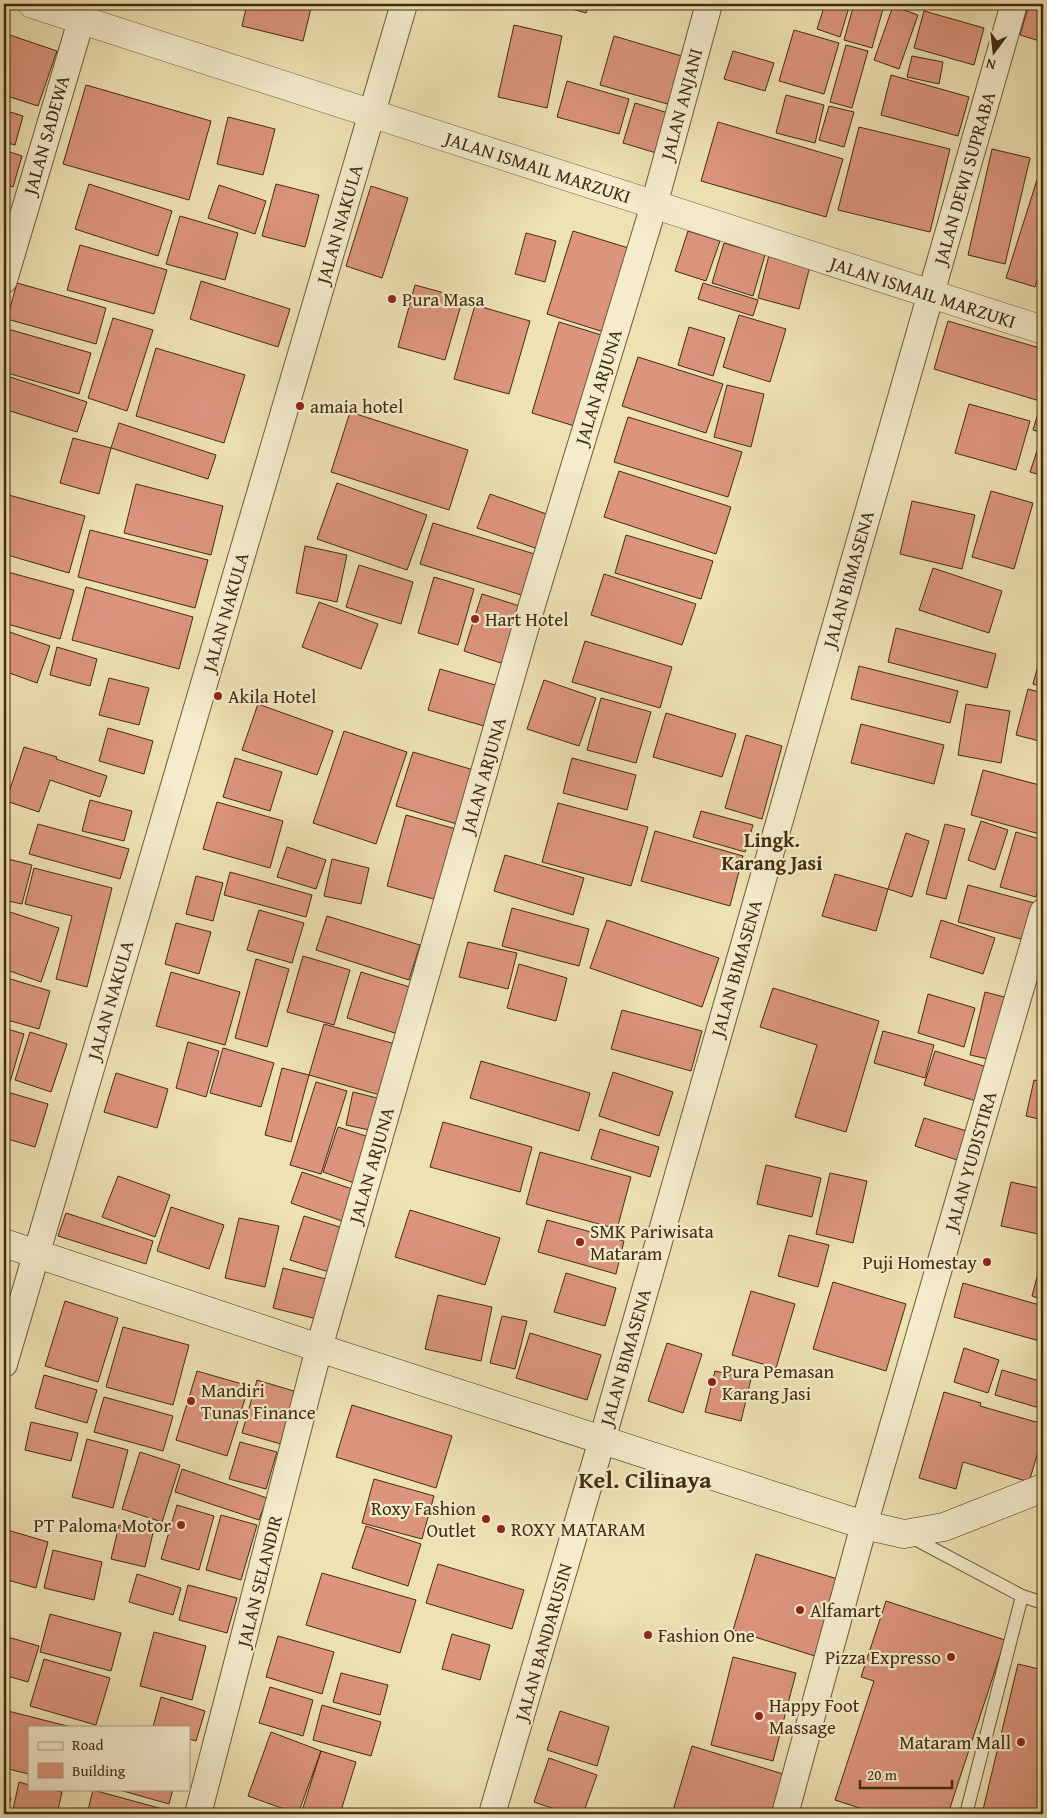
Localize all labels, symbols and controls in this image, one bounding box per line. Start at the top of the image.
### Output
north arrow [970,28,1020,78]
street label: JALAN ANJANI [652,45,709,165]
text: N [983,54,998,75]
street label: JALAN SADEWA [15,72,77,200]
street label: JALAN DEWI SUPRABA [925,88,1002,270]
street label: JALAN ISMAIL MARZUKI [439,123,635,210]
street label: JALAN NAKULA [308,160,370,289]
street label: JALAN ISMAIL MARZUKI [824,248,1020,335]
place label: Pura Masa [402,285,484,313]
marker: Pura Masa [386,293,398,305]
street label: JALAN ARJUNA [567,325,629,450]
place label: amaia hotel [310,392,403,420]
marker: amaia hotel [294,400,306,412]
street label: JALAN BIMASENA [814,507,881,653]
street label: JALAN NAKULA [194,548,256,677]
place label: Hart Hotel [485,605,569,633]
marker: Hart Hotel [469,613,481,625]
place label: Akila Hotel [228,682,316,710]
marker: Akila Hotel [212,690,224,702]
street label: JALAN ARJUNA [452,713,513,838]
district label: Lingk. Karang Jasi [722,825,822,877]
street label: JALAN BIMASENA [702,896,769,1042]
street label: JALAN NAKULA [79,936,141,1065]
street label: JALAN YUDISTIRA [936,1087,1003,1236]
street label: JALAN ARJUNA [340,1103,401,1228]
place label: SMK Pariwisata Mataram [590,1217,714,1267]
marker: SMK Pariwisata Mataram [574,1236,586,1248]
place label: Puji Homestay [862,1248,978,1276]
marker: Puji Homestay [981,1256,993,1268]
street label: JALAN BIMASENA [591,1285,658,1431]
place label: Pura Pemasan Karang Jasi [722,1357,834,1407]
place label: Mandiri Tunas Finance [201,1376,316,1426]
marker: Pura Pemasan Karang Jasi [706,1376,718,1388]
marker: Mandiri Tunas Finance [185,1395,197,1407]
district label: Kel. Cilinaya [578,1462,712,1497]
place label: Roxy Fashion Outlet [371,1494,476,1544]
place label: PT Paloma Motor [34,1511,171,1539]
street label: JALAN SELANDIR [229,1512,289,1652]
marker: Roxy Fashion Outlet [480,1513,492,1525]
place label: ROXY MATARAM [511,1515,646,1543]
marker: PT Paloma Motor [175,1519,187,1531]
marker: ROXY MATARAM [495,1523,507,1535]
street label: JALAN BANDARUSIN [507,1560,579,1726]
place label: Alfamart [810,1596,881,1624]
marker: Alfamart [794,1604,806,1616]
place label: Fashion One [658,1621,755,1649]
marker: Fashion One [642,1629,654,1641]
place label: Pizza Expresso [825,1643,941,1671]
marker: Pizza Expresso [945,1651,957,1663]
place label: Happy Foot Massage [769,1691,860,1741]
marker: Happy Foot Massage [753,1710,765,1722]
legend [28,1726,190,1790]
place label: Mataram Mall [899,1728,1011,1756]
text: Road [72,1734,103,1755]
marker: Mataram Mall [1015,1736,1027,1748]
scale bar [860,1758,952,1790]
text: Building [72,1760,126,1781]
text: 20 m [867,1764,898,1785]

